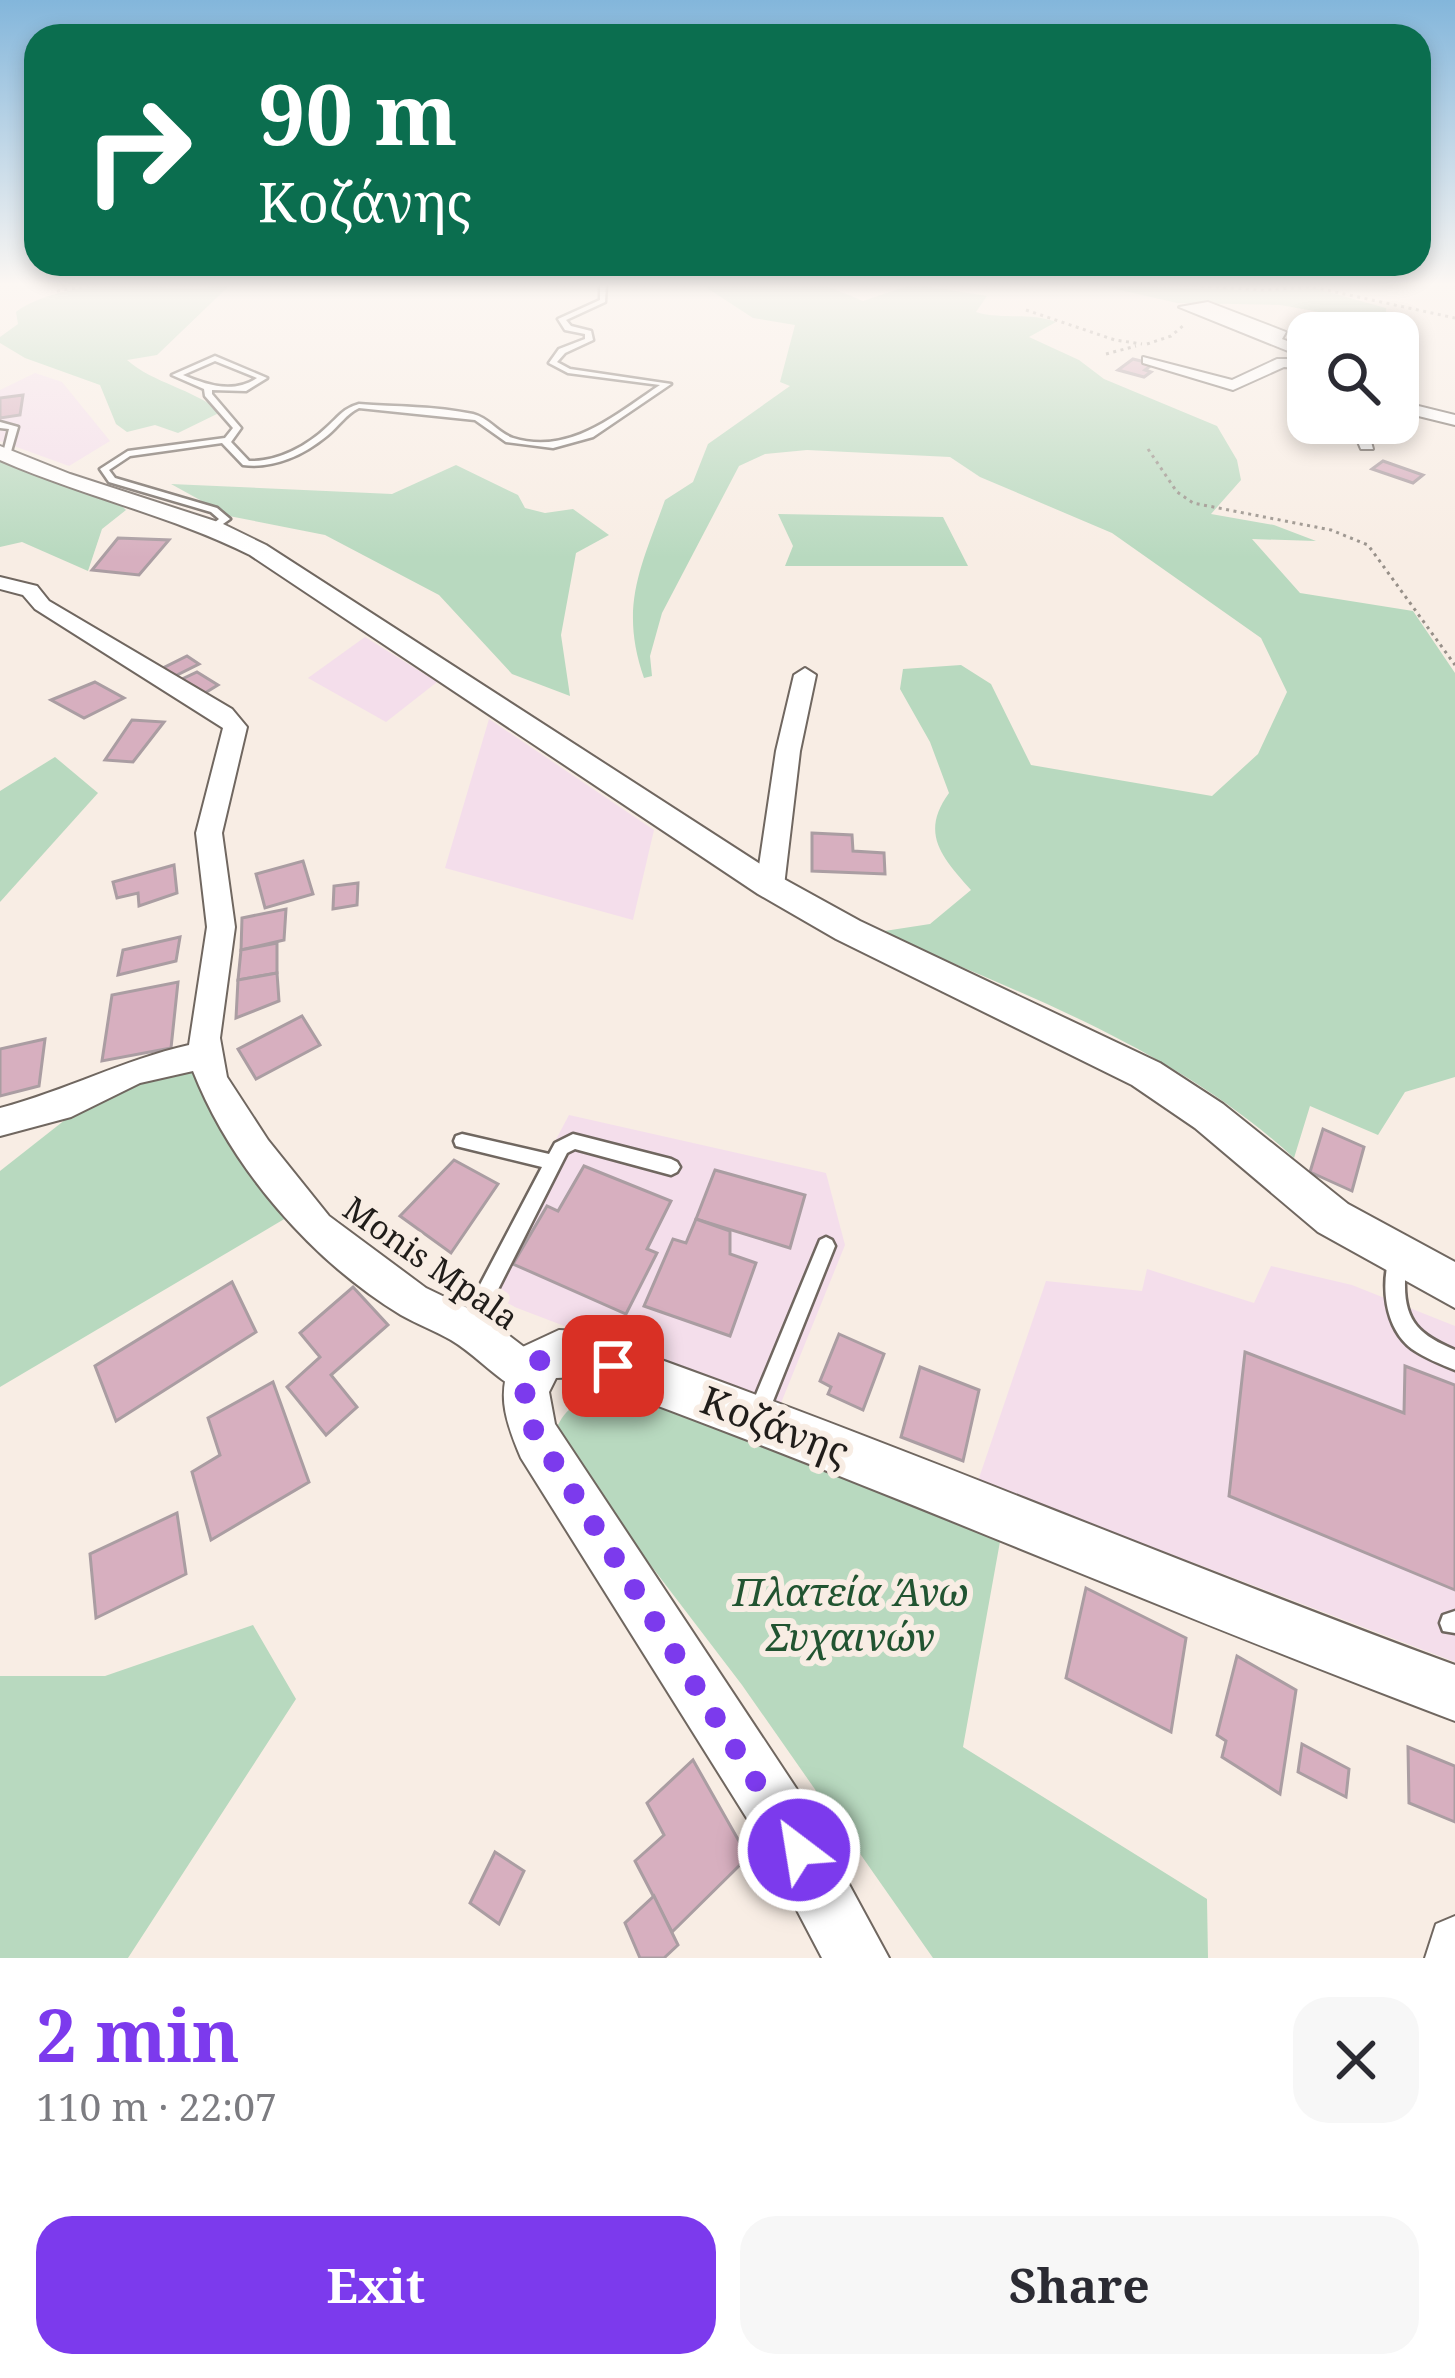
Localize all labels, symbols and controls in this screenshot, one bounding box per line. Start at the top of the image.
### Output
text: 90 m [258,55,458,170]
icon: right [60,72,216,228]
text: Κοζάνης [258,164,472,238]
map controls [1287,312,1419,444]
button: search [1287,312,1419,444]
street label: Monis Mpala [335,1186,528,1340]
pin [562,1315,664,1417]
icon: arrive [580,1333,646,1399]
street label: Κοζάνης [694,1372,857,1477]
park label: Πλατεία Άνω Συχαινών [732,1564,969,1662]
position arrow [736,1787,862,1913]
text: 2 min [36,1985,240,2083]
button: close [1293,1997,1419,2123]
text: 110 m · 22:07 [36,2079,277,2132]
button: Exit [36,2216,716,2354]
button: Share [740,2216,1419,2354]

